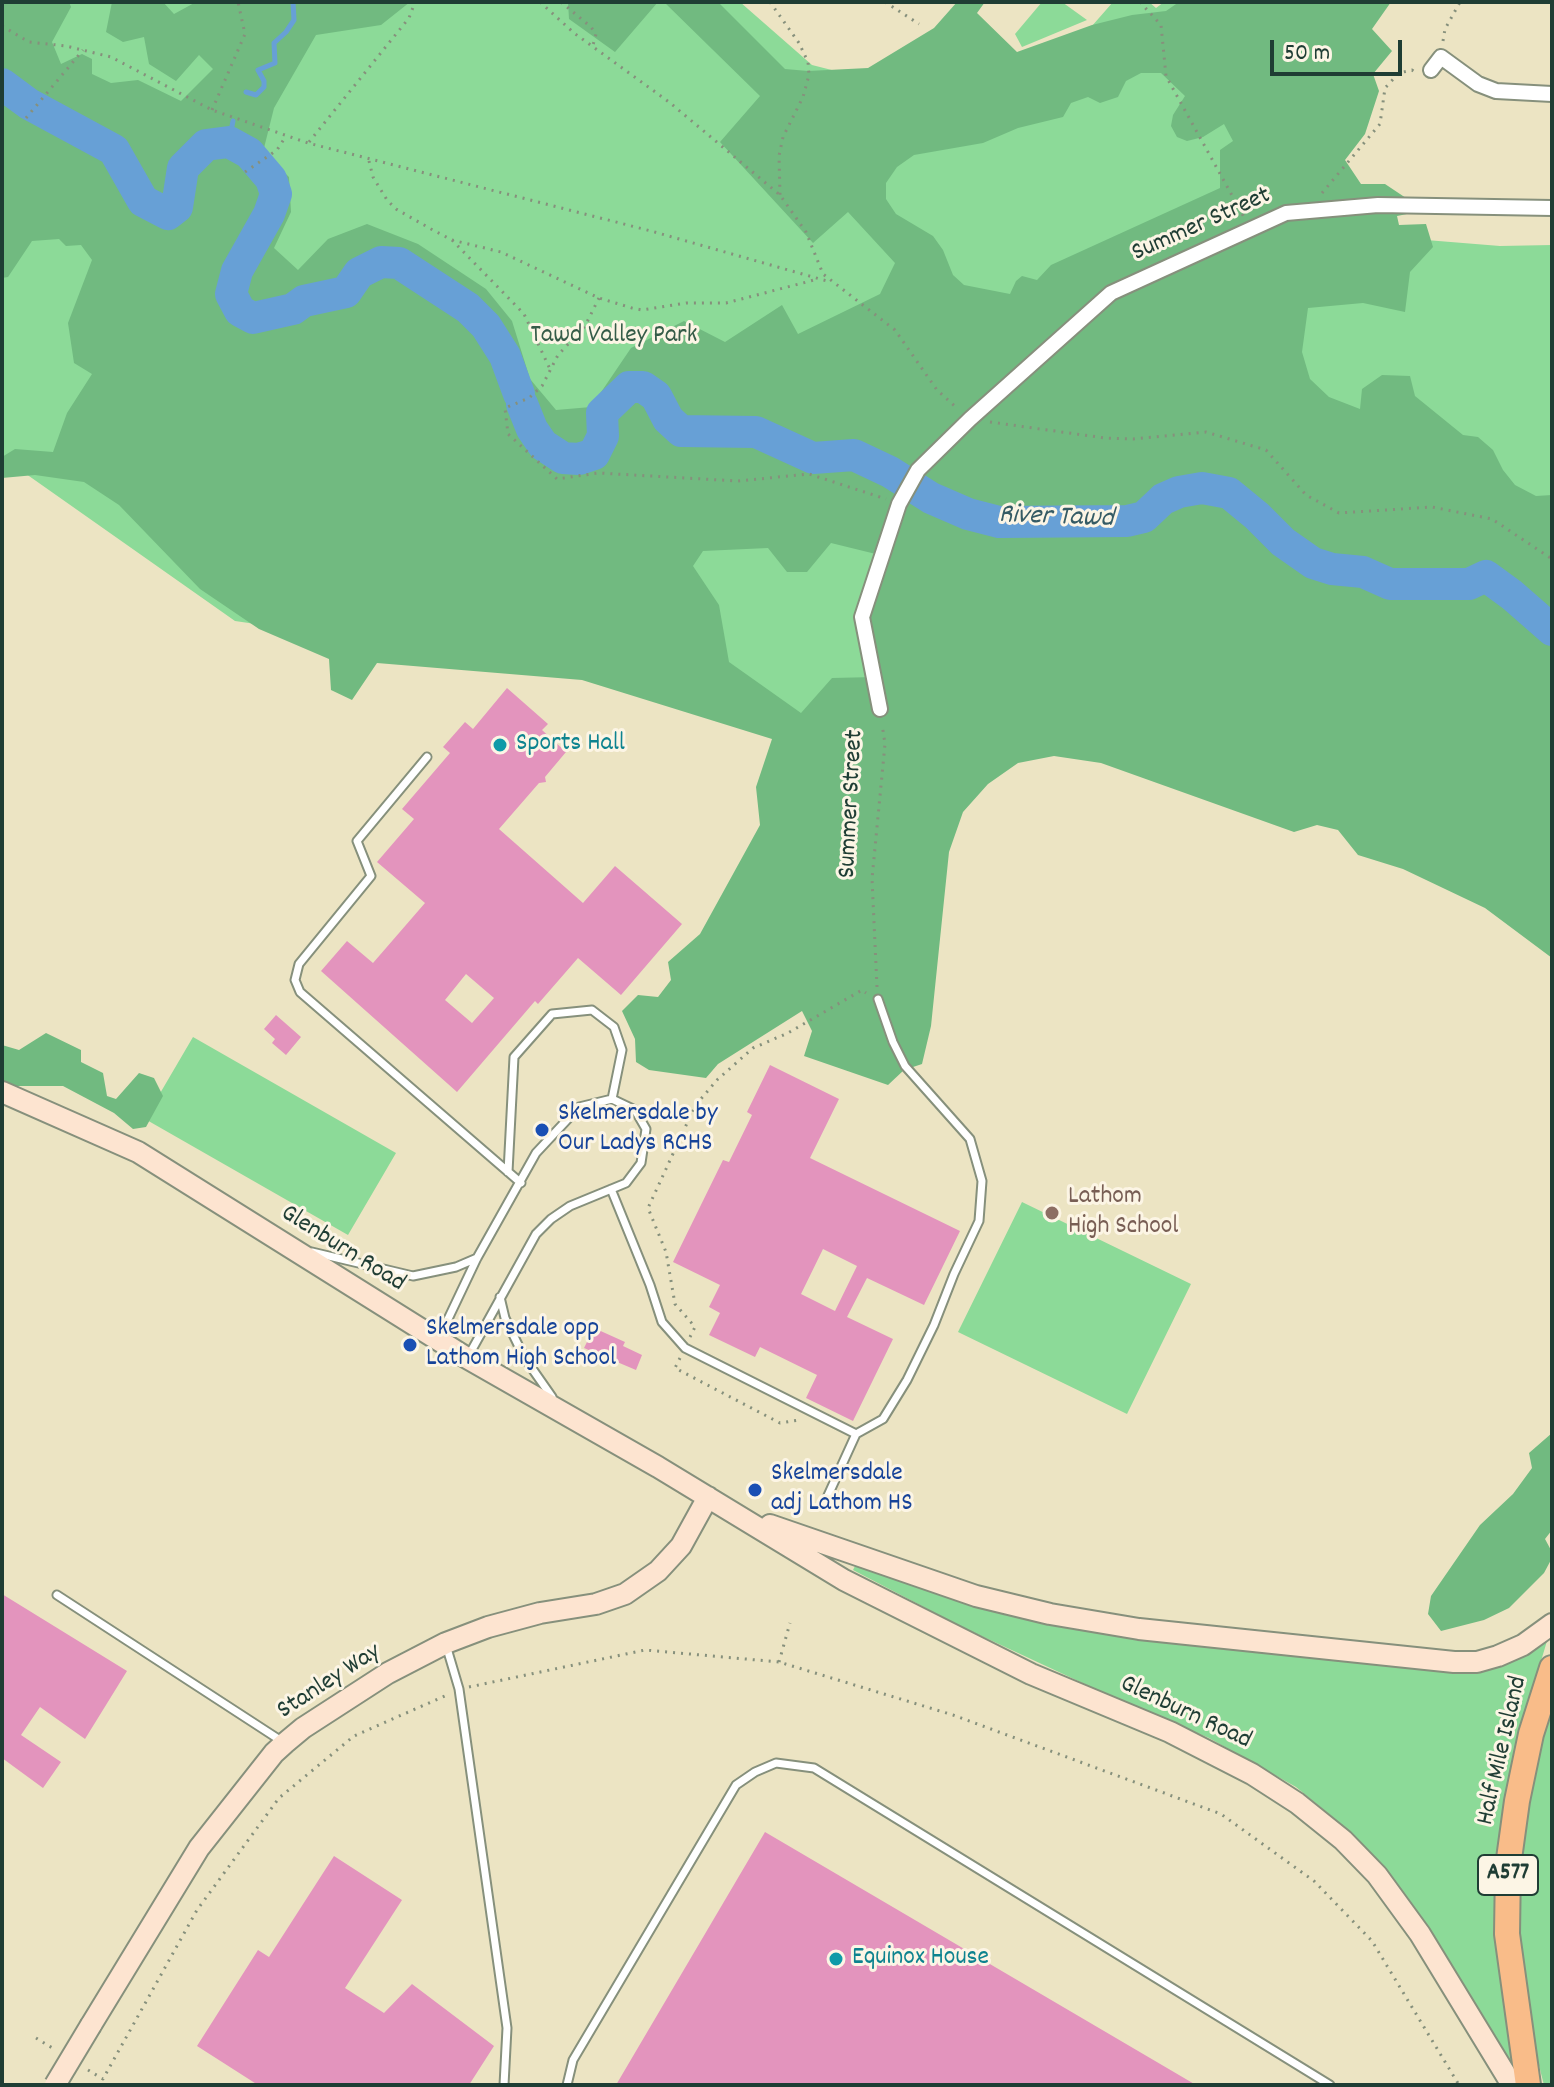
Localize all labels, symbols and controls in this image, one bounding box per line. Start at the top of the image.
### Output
scale bar [1274,24,1406,74]
text: 50 m [1284,37,1330,71]
street label: Summer Street [1128,182,1276,270]
park label: Tawd Valley Park [531,321,697,353]
water label: River Tawd [998,500,1114,538]
place label: Sports Hall [516,729,625,761]
street label: Summer Street [834,729,872,879]
marker: Sports Hall [491,736,509,754]
place label: Skelmersdale by Our Ladys RCHS [558,1099,717,1160]
marker: Skelmersdale by Our Ladys RCHS [533,1121,551,1139]
place label: Lathom High School [1068,1182,1178,1244]
street label: Glenburn Road [274,1199,410,1301]
marker: Lathom High School [1043,1204,1061,1222]
place label: Skelmersdale opp Lathom High School [426,1314,616,1376]
marker: Skelmersdale opp Lathom High School [401,1336,419,1354]
place label: Skelmersdale adj Lathom HS [771,1459,913,1520]
marker: Skelmersdale adj Lathom HS [746,1481,764,1499]
street label: Stanley Way [272,1638,388,1728]
street label: Glenburn Road [1114,1670,1256,1758]
street label: Half Mile Island [1472,1673,1536,1829]
road number: A577 [1478,1855,1538,1895]
place label: Equinox House [852,1943,989,1975]
marker: Equinox House [827,1950,845,1968]

